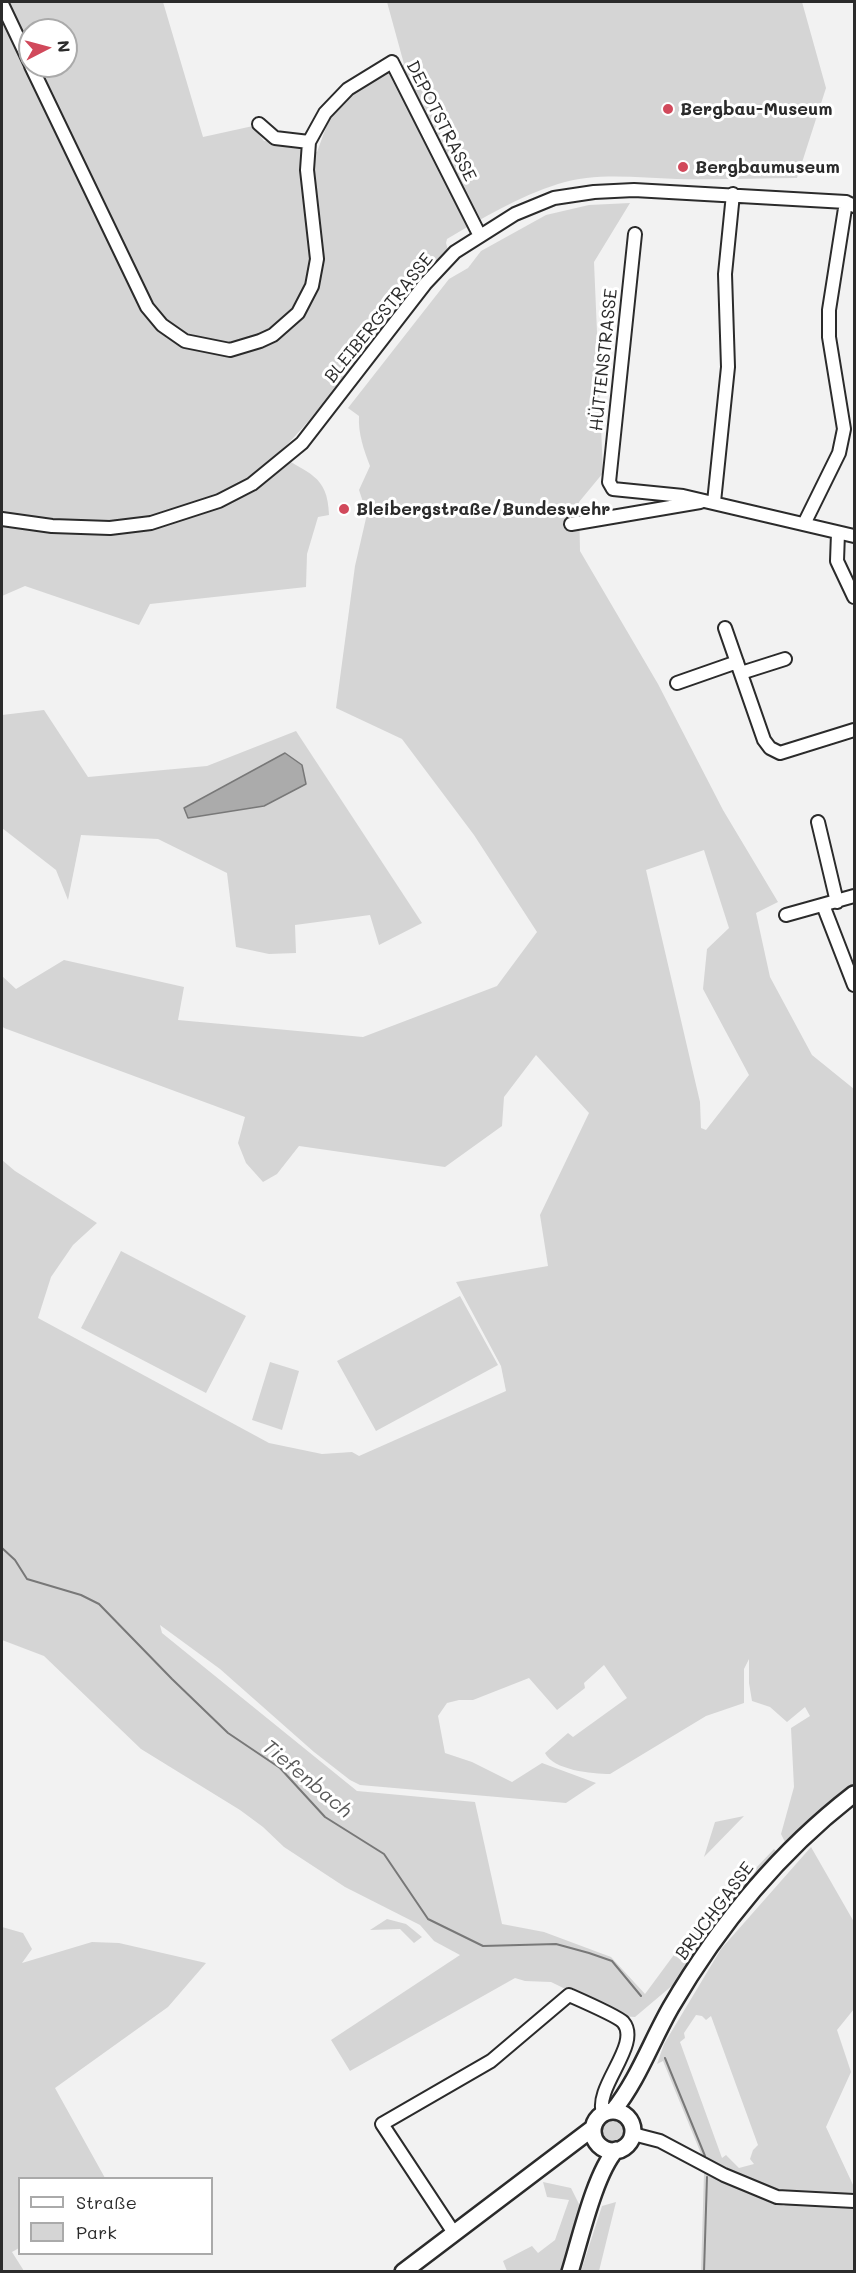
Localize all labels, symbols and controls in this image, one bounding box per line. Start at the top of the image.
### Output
north arrow [18,18,78,78]
text: N [53,39,75,53]
street label: DEPOTSTRASSE [401,57,481,185]
place label: Bergbau-Museum [680,98,833,120]
marker: Bergbau-Museum [661,102,675,116]
place label: Bergbaumuseum [695,156,840,178]
marker: Bergbaumuseum [676,160,690,174]
street label: BLEIBERGSTRASSE [320,249,438,387]
street label: HÜTTENSTRASSE [586,288,622,432]
place label: Bleibergstraße/Bundeswehr [356,498,611,520]
marker: Bleibergstraße/Bundeswehr [337,502,351,516]
water label: Tiefenbach [257,1735,357,1823]
street label: BRUCHGASSE [671,1858,759,1964]
legend [18,2177,213,2255]
text: Straße [76,2190,137,2214]
text: Park [76,2220,117,2244]

